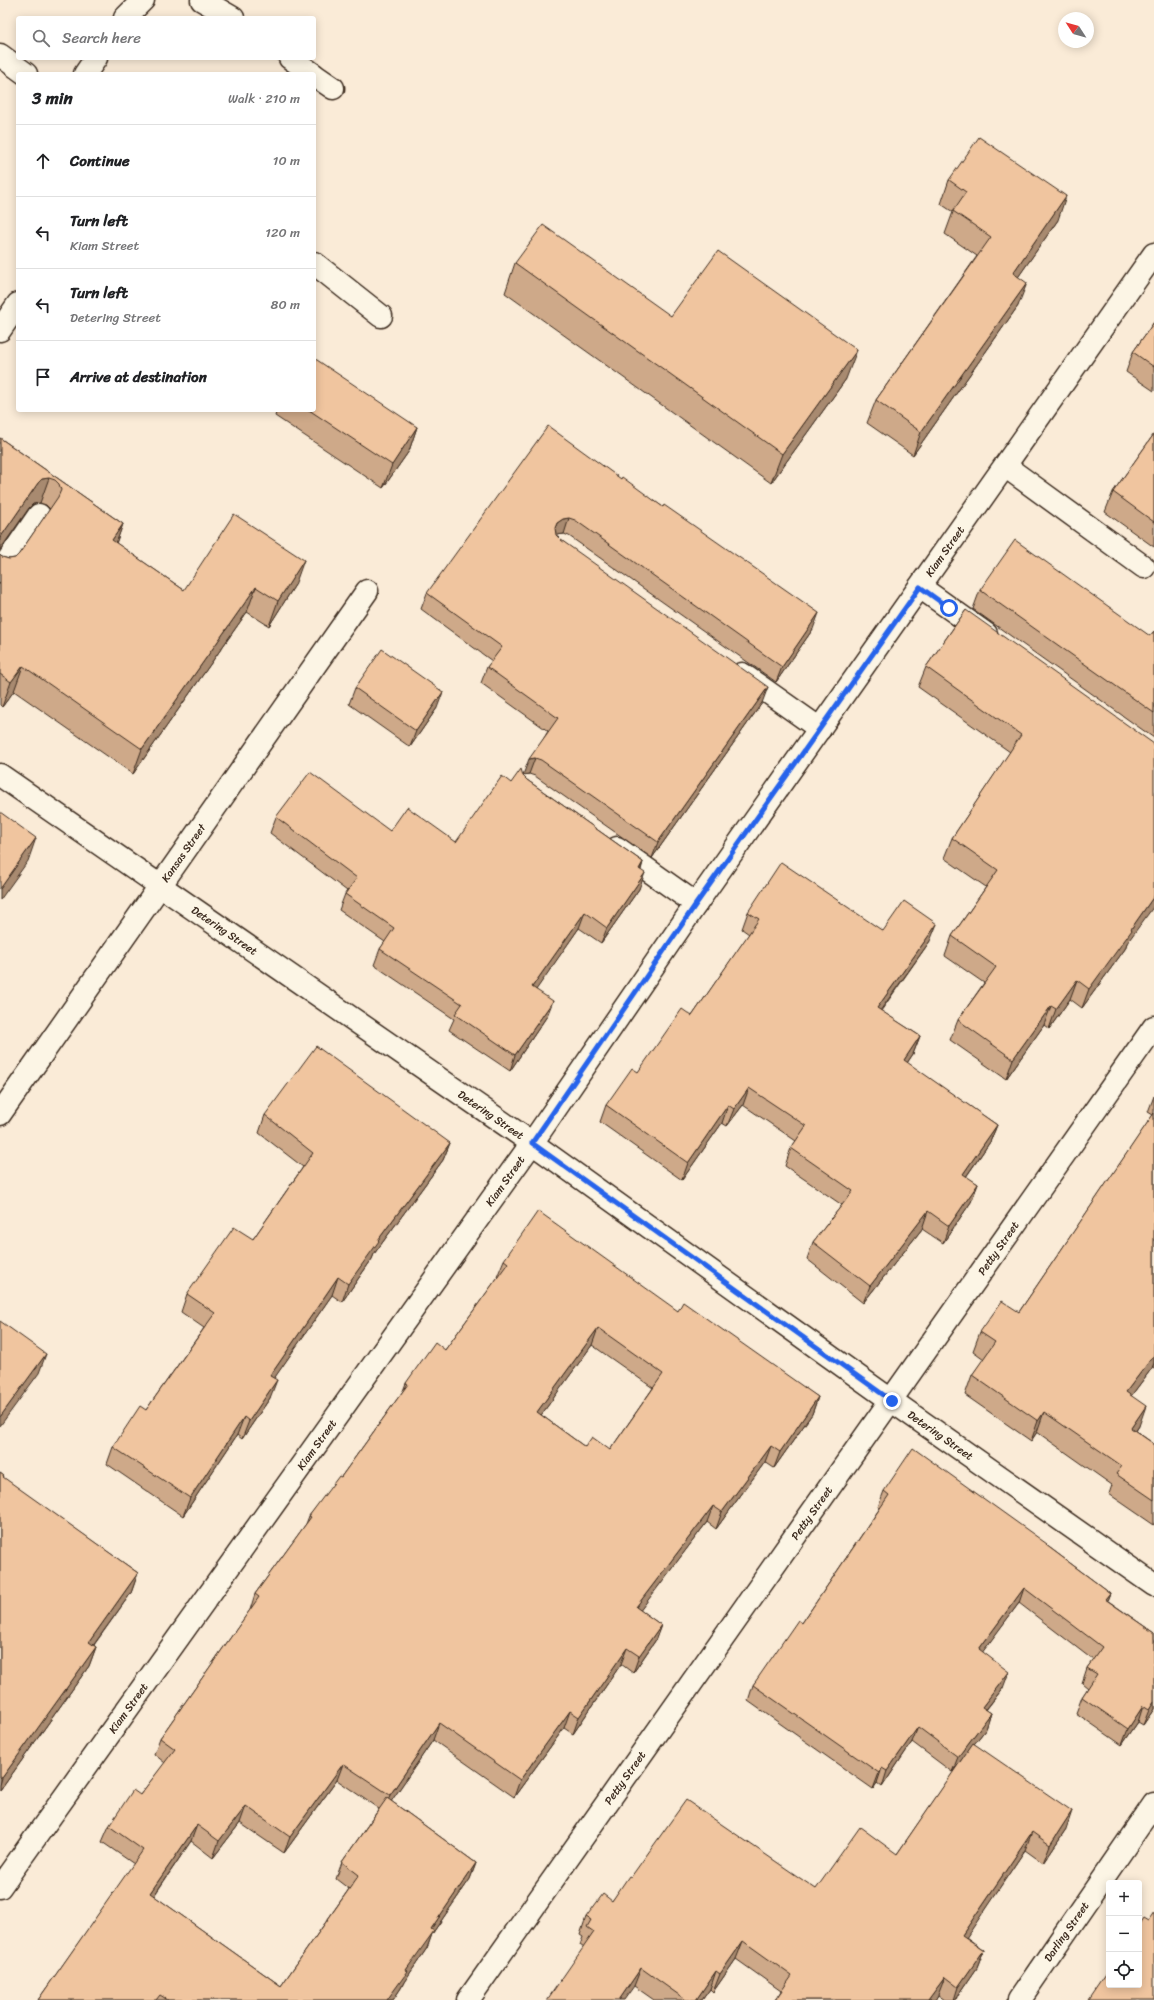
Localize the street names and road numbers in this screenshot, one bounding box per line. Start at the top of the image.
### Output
street label: Kiam Street [920,522,970,581]
street label: Kansas Street [156,819,211,886]
street label: Detering Street [187,901,261,961]
street label: Detering Street [454,1085,528,1145]
street label: Kiam Street [480,1152,530,1211]
street label: Petty Street [973,1217,1024,1279]
street label: Detering Street [903,1406,977,1465]
street label: Kiam Street [292,1415,342,1474]
street label: Petty Street [786,1482,838,1544]
street label: Kiam Street [104,1679,153,1738]
street label: Petty Street [599,1747,651,1809]
street label: Darling Street [1039,1898,1094,1966]

